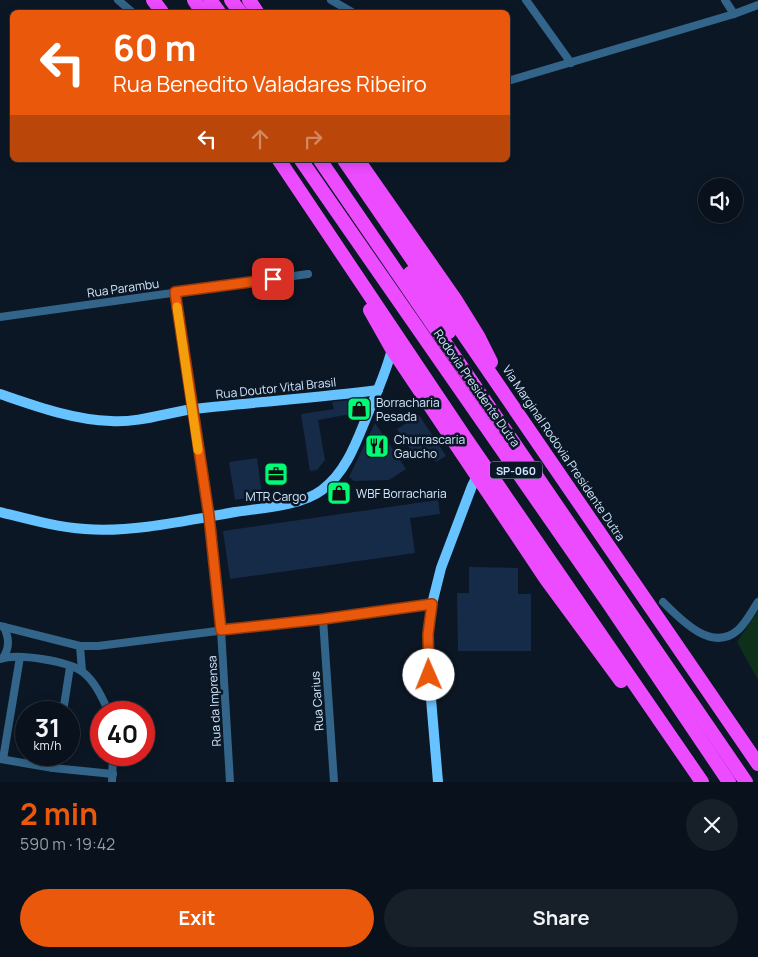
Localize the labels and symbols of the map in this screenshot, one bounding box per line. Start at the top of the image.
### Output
pin [252,258,294,300]
street label: Rua Parambu [86,275,160,301]
street label: Rodovia Presidente Dutra [430,326,524,450]
street label: Via Marginal Rodovia Presidente Dutra [499,362,629,544]
street label: Rua Doutor Vital Brasil [215,373,337,403]
place label: Borracharia Pesada [376,394,440,425]
shop icon: Borracharia Pesada [346,396,372,422]
place label: Churrascaria Gaucho [394,431,465,462]
restaurant icon: Churrascaria Gaucho [364,433,390,459]
office icon: MTR Cargo [263,461,289,487]
road number: SP-060 [490,462,542,478]
shop icon: WBF Borracharia [326,480,352,506]
place label: WBF Borracharia [356,485,447,502]
place label: MTR Cargo [246,488,306,505]
position arrow [402,648,454,700]
street label: Rua da Imprensa [203,655,225,747]
street label: Rua Carius [306,671,328,731]
speed limit sign: 40 [90,701,155,766]

